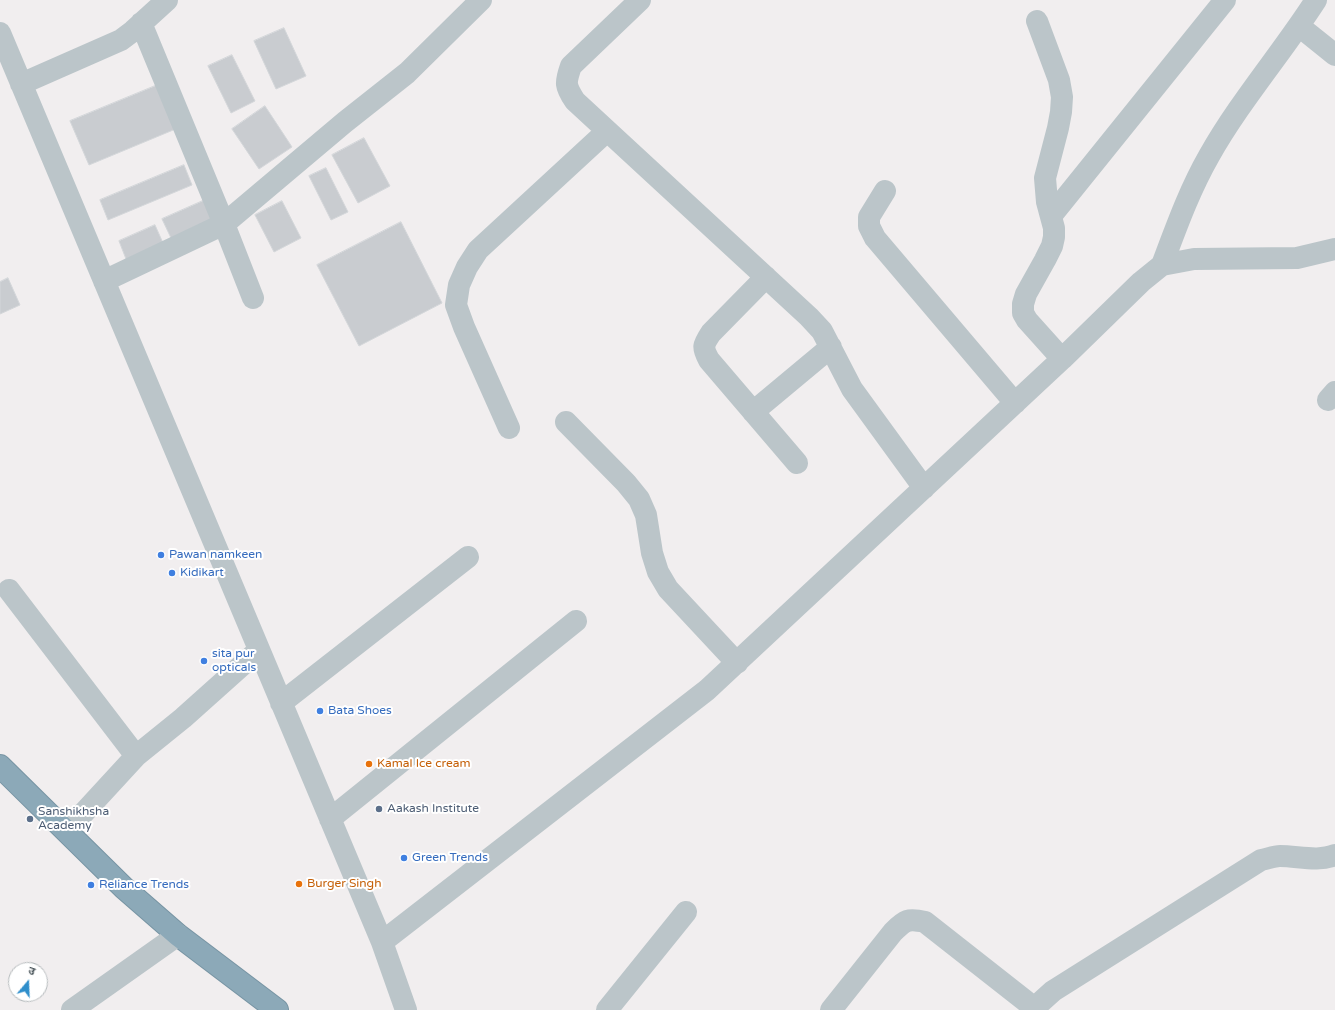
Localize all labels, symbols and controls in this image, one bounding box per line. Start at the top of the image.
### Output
place label: Pawan namkeen [169,548,262,562]
marker: Pawan namkeen [156,550,166,560]
place label: Kidikart [180,566,224,580]
marker: Kidikart [167,568,177,578]
place label: sita pur opticals [212,647,256,675]
marker: sita pur opticals [199,656,209,666]
place label: Bata Shoes [328,704,392,718]
marker: Bata Shoes [315,706,325,716]
place label: Kamal Ice cream [377,757,471,771]
marker: Kamal Ice cream [364,759,374,769]
place label: Aakash Institute [387,802,479,816]
marker: Aakash Institute [374,804,384,814]
place label: Sanshikhsha Academy [38,805,109,833]
marker: Sanshikhsha Academy [25,814,35,824]
place label: Green Trends [412,851,488,865]
marker: Green Trends [399,853,409,863]
place label: Burger Singh [307,877,381,891]
place label: Reliance Trends [99,878,189,892]
marker: Burger Singh [294,879,304,889]
marker: Reliance Trends [86,880,96,890]
north arrow [8,962,48,1002]
text: उ [27,964,37,978]

